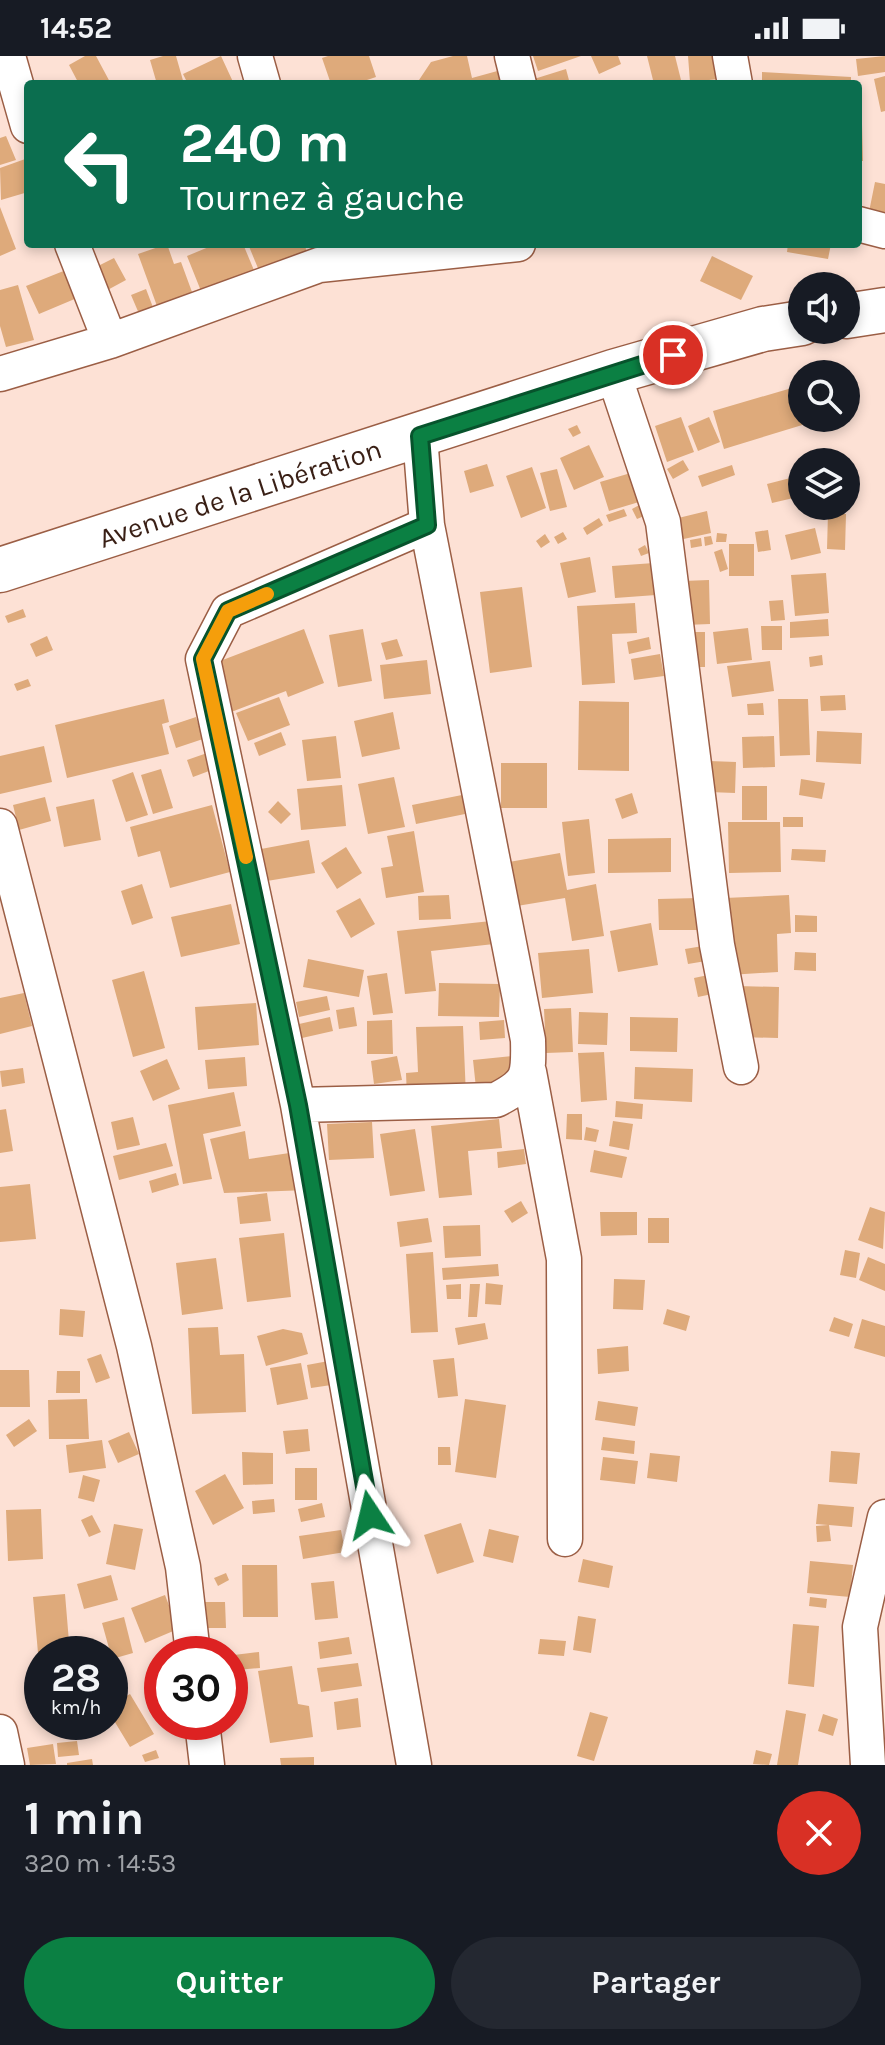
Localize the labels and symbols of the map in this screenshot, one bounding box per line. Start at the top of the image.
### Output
pin [639,321,707,389]
street label: Avenue de la Libération [95,432,386,555]
position arrow [328,1473,412,1557]
speed limit sign: 30 [144,1636,248,1740]

